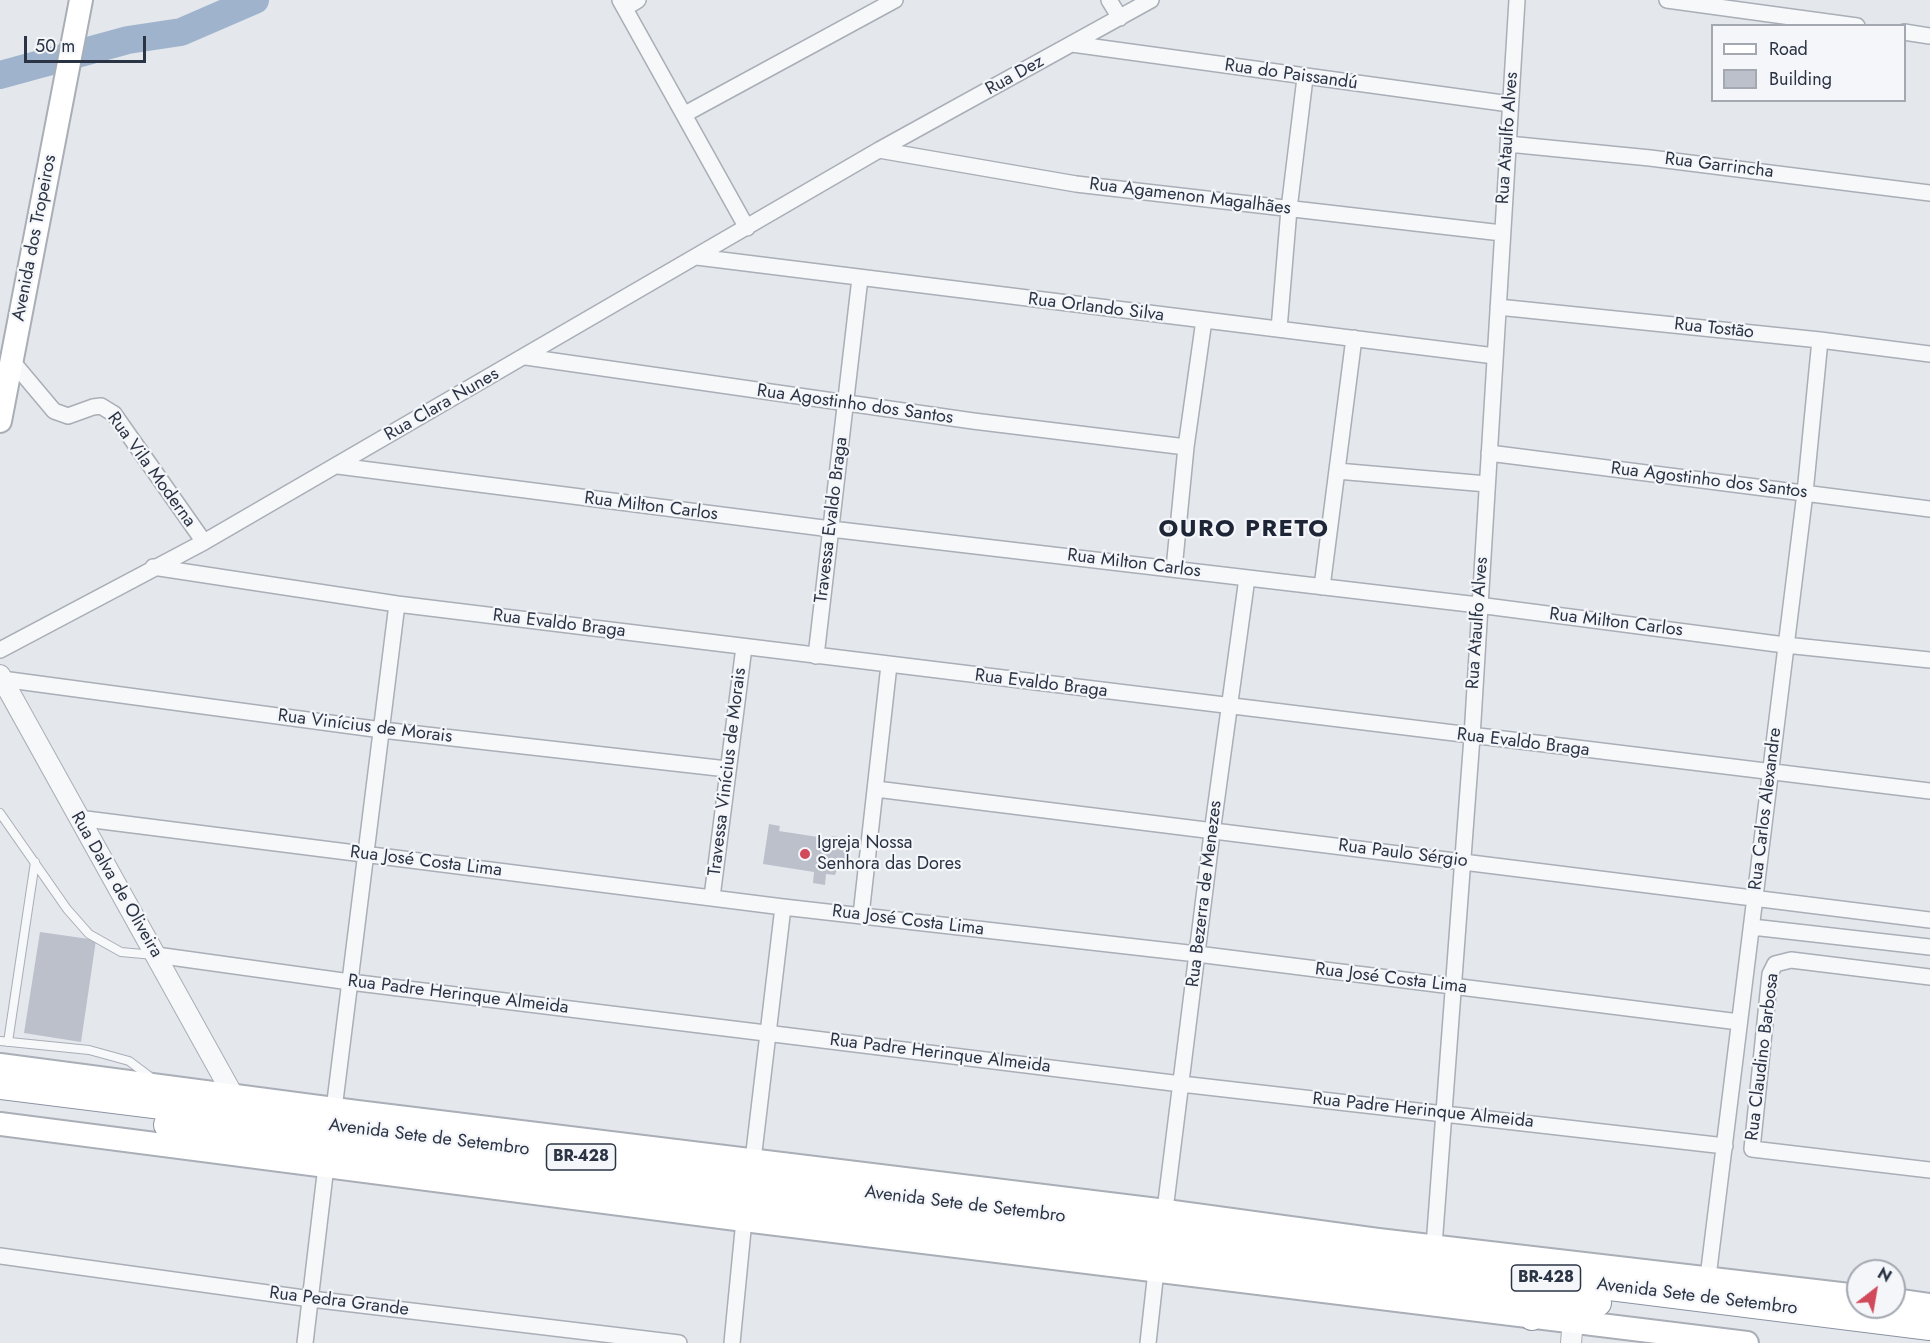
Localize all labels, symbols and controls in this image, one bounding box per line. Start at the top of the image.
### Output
scale bar [27,24,148,62]
legend [1711,24,1906,102]
text: 50 m [35,33,75,59]
text: Road [1769,36,1808,62]
street label: Rua Dez [982,51,1048,101]
street label: Rua do Paissandú [1223,55,1359,95]
text: Building [1769,66,1832,92]
street label: Rua Ataulfo Alves [1493,71,1523,205]
street label: Rua Garrincha [1663,149,1775,183]
street label: Avenida dos Tropeiros [8,153,62,323]
street label: Rua Agamenon Magalhães [1088,174,1292,220]
street label: Rua Orlando Silva [1027,289,1165,327]
street label: Rua Tostão [1673,314,1755,344]
street label: Rua Clara Nunes [381,364,503,446]
street label: Rua Agostinho dos Santos [755,381,955,429]
street label: Rua Vila Moderna [102,408,200,532]
street label: Travessa Evaldo Braga [811,436,853,604]
street label: Rua Agostinho dos Santos [1609,458,1809,504]
street label: Rua Milton Carlos [583,488,719,526]
district label: OURO PRETO [1159,516,1329,544]
street label: Rua Milton Carlos [1066,545,1202,583]
street label: Rua Ataulfo Alves [1463,556,1493,690]
street label: Rua Milton Carlos [1548,604,1684,642]
street label: Rua Evaldo Braga [491,605,627,643]
street label: Rua Evaldo Braga [973,665,1109,703]
street label: Travessa Vinícius de Morais [705,667,751,877]
street label: Rua Vinícius de Morais [276,706,454,748]
street label: Rua Evaldo Braga [1455,724,1591,762]
street label: Rua Carlos Alexandre [1745,727,1787,891]
street label: Rua Bezerra de Menezes [1183,799,1227,989]
street label: Rua Dalva de Oliveira [65,808,167,962]
place label: Igreja Nossa Senhora das Dores [817,833,961,876]
street label: Rua Paulo Sérgio [1337,835,1469,873]
street label: Rua José Costa Lima [349,842,503,882]
marker: Igreja Nossa Senhora das Dores [798,847,812,861]
street label: Rua José Costa Lima [831,901,985,941]
street label: Rua José Costa Lima [1314,959,1468,999]
street label: Rua Padre Herinque Almeida [346,971,570,1019]
street label: Rua Claudino Barbosa [1742,972,1784,1142]
street label: Rua Padre Herinque Almeida [828,1030,1052,1078]
street label: Rua Padre Herinque Almeida [1311,1089,1535,1133]
street label: Avenida Sete de Setembro [327,1115,531,1161]
road number: BR-428 [546,1144,616,1170]
street label: Avenida Sete de Setembro [863,1182,1067,1228]
north arrow [1846,1259,1906,1319]
text: N [1873,1262,1896,1288]
road number: BR-428 [1512,1265,1580,1291]
street label: Avenida Sete de Setembro [1595,1274,1799,1320]
street label: Rua Pedra Grande [268,1283,410,1321]

